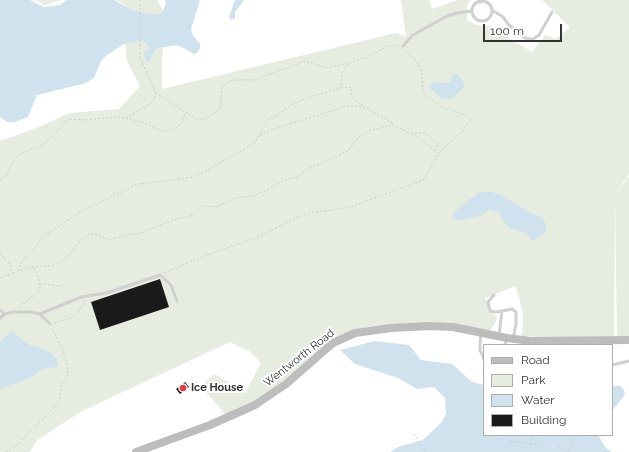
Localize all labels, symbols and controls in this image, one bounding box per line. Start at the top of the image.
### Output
scale bar [485,16,564,42]
text: 100 m [490,24,524,38]
street label: Wentworth Road [261,326,337,390]
legend [483,344,613,436]
text: Road [521,353,550,367]
text: Park [521,373,546,387]
place label: Ice House [191,381,243,395]
marker: Ice House [178,383,188,393]
text: Water [521,393,555,407]
text: Building [521,413,567,427]

